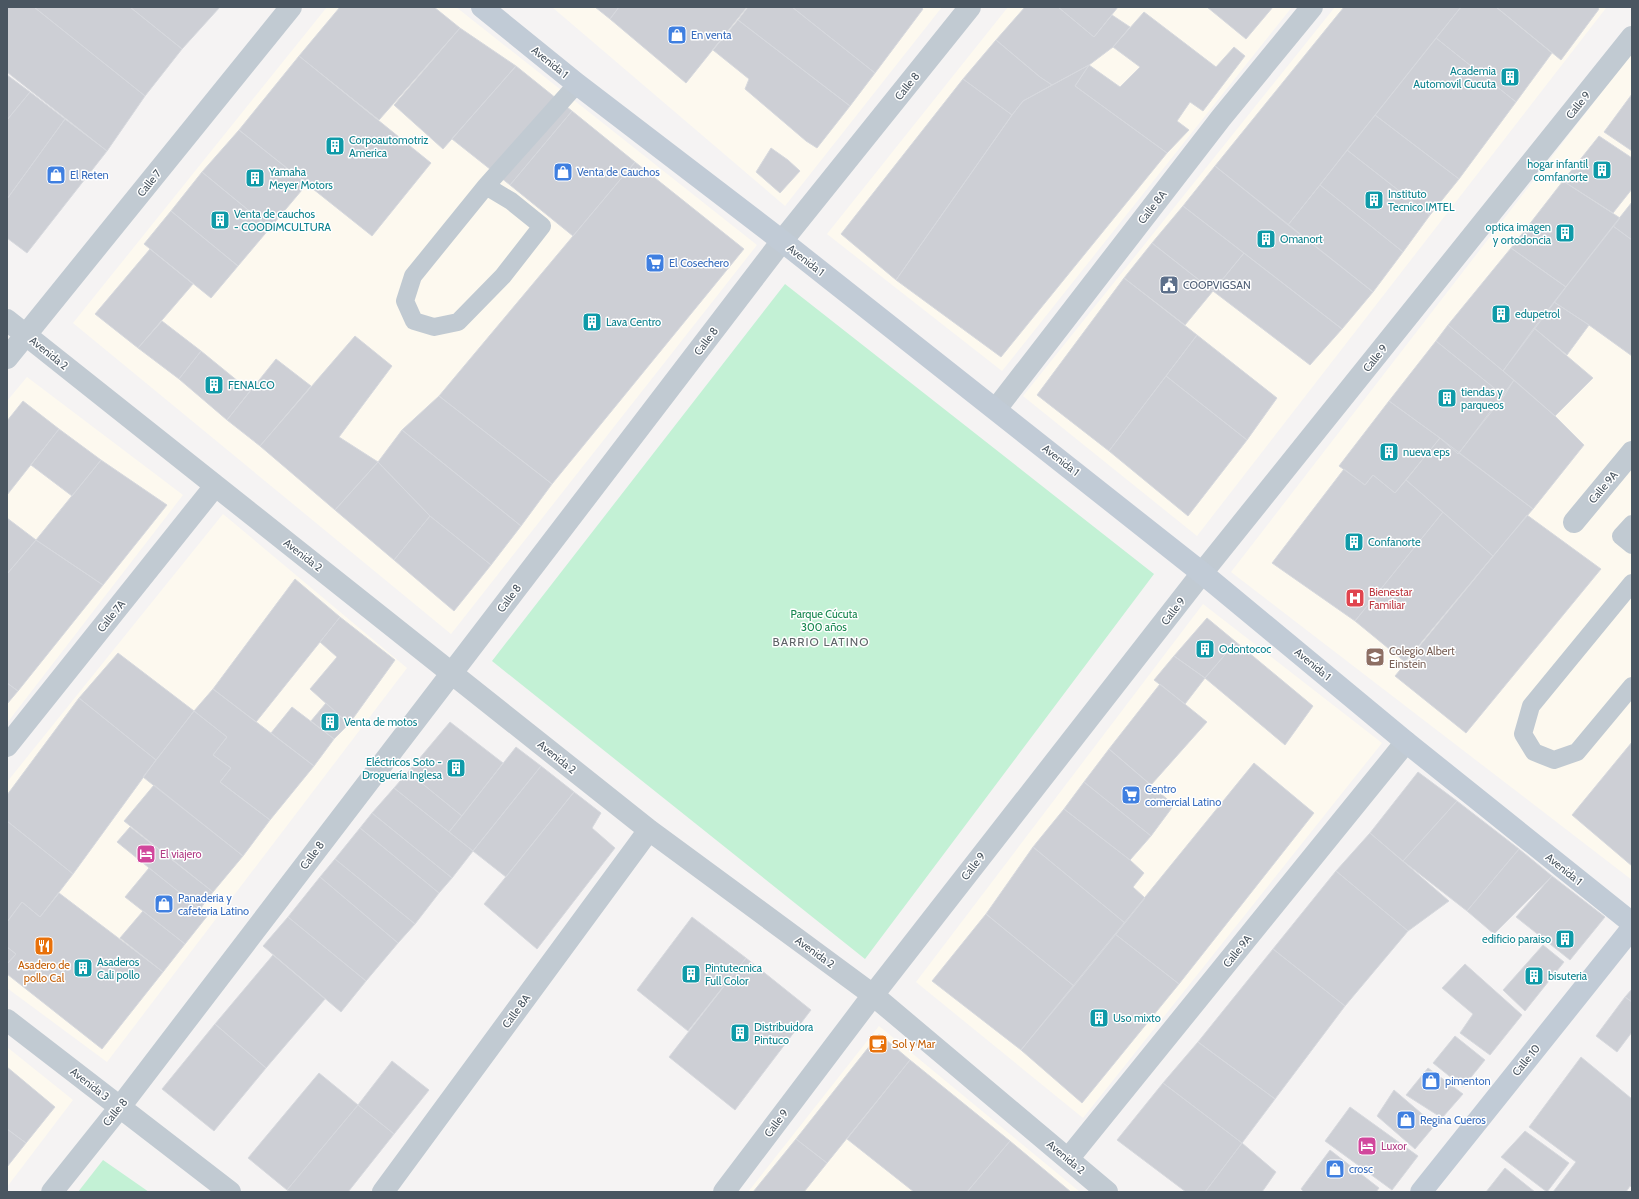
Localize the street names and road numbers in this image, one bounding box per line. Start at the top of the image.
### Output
street label: Avenida 1 [529,43,571,81]
street label: Calle 8 [892,69,922,103]
street label: Calle 9 [1563,88,1593,122]
street label: Calle 7 [134,166,164,199]
street label: Calle 8A [1135,187,1170,227]
street label: Avenida 1 [785,241,827,279]
street label: Calle 8 [691,324,721,358]
street label: Avenida 2 [27,333,71,373]
street label: Calle 9 [1360,341,1390,375]
street label: Avenida 1 [1040,441,1082,479]
street label: Calle 9A [1585,468,1621,506]
street label: Avenida 2 [281,535,325,575]
street label: Calle 8 [494,581,524,615]
street label: Calle 9 [1158,594,1188,628]
street label: Calle 7A [94,597,128,635]
street label: Avenida 1 [1292,645,1334,683]
street label: Avenida 2 [535,737,579,777]
street label: Calle 8 [297,838,327,872]
street label: Calle 9 [958,849,988,883]
street label: Avenida 1 [1543,850,1585,888]
street label: Calle 9A [1220,932,1255,970]
street label: Avenida 2 [792,933,838,971]
street label: Calle 8A [499,991,533,1031]
street label: Calle 10 [1509,1041,1543,1079]
street label: Avenida 3 [68,1064,112,1104]
street label: Calle 8 [100,1095,130,1129]
street label: Calle 9 [761,1106,791,1140]
street label: Avenida 2 [1044,1137,1088,1177]

